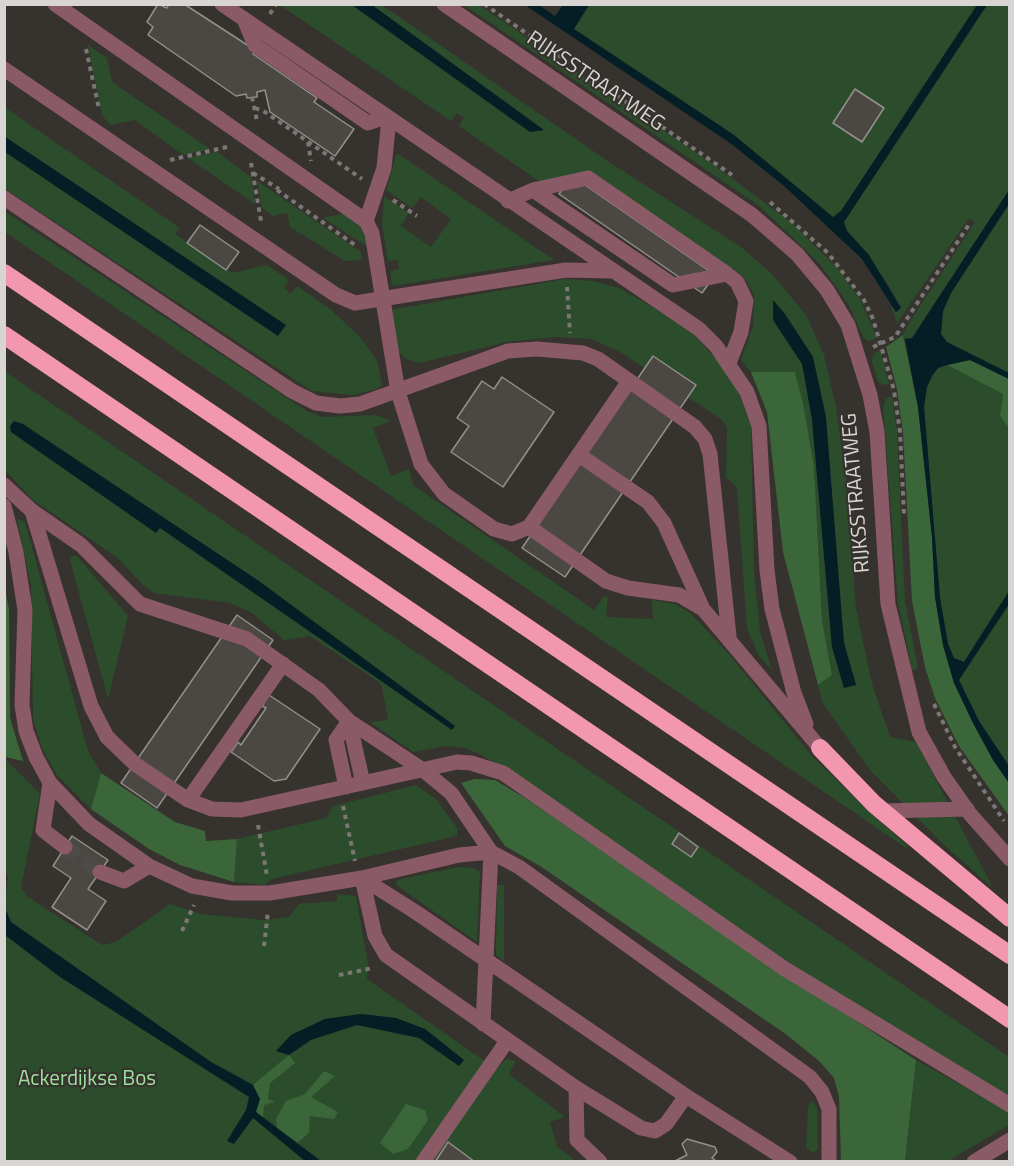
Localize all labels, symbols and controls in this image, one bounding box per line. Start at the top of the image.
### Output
street label: RIJKSSTRAATWEG [521,27,669,137]
street label: RIJKSSTRAATWEG [837,412,877,574]
park label: Ackerdijkse Bos [18,1067,156,1093]

